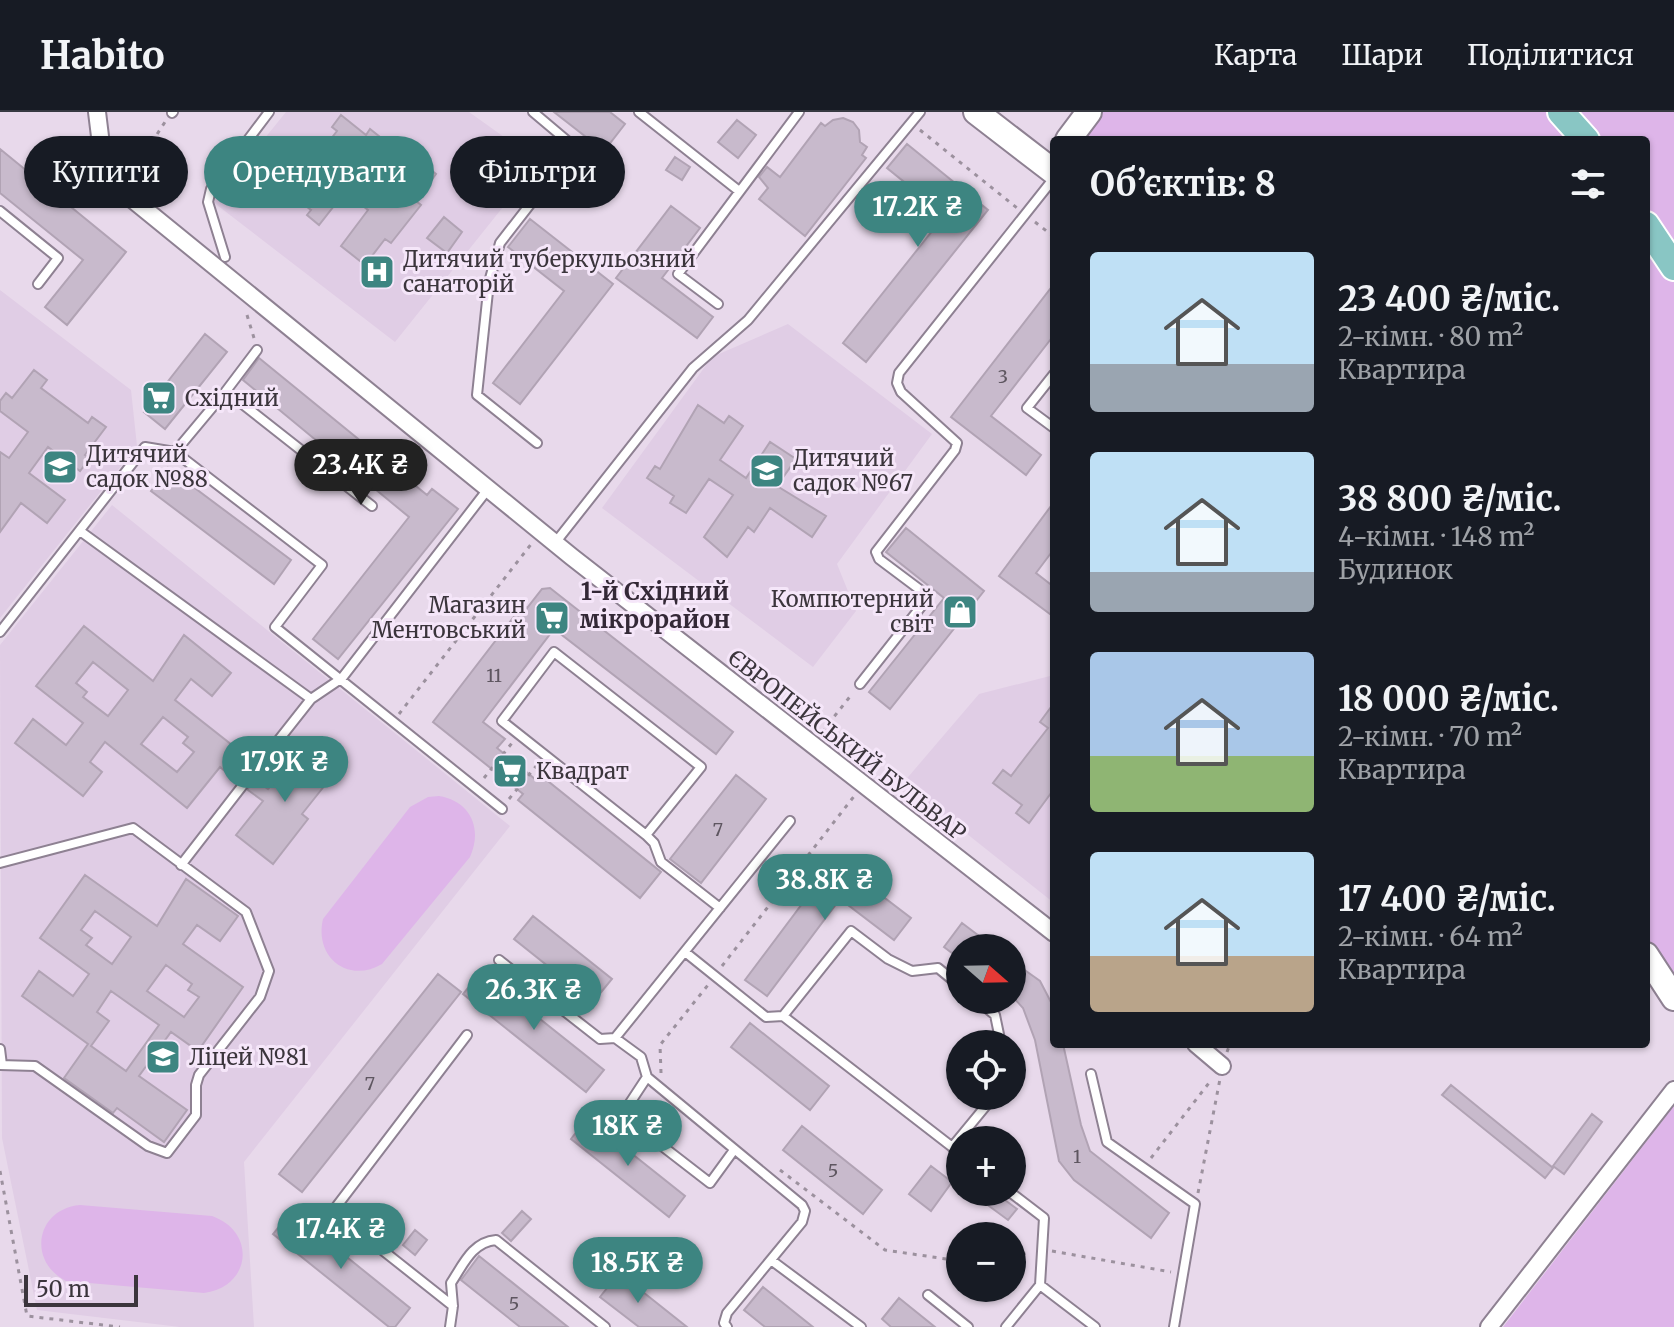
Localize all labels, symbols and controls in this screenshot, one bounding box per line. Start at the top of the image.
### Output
text: Habito [40,32,165,79]
text: Карта [1214,37,1297,73]
text: Шари [1341,37,1423,73]
text: Поділитися [1467,37,1634,73]
chip: Купити [24,136,188,208]
chip: Орендувати [204,136,434,208]
chip: Фільтри [450,136,625,208]
icon: filters [1566,162,1610,206]
text: Об’єктів: 8 [1090,163,1276,205]
pin: 17.2K ₴ [844,181,992,249]
text: 17.2K ₴ [872,190,964,223]
place label: Дитячий туберкульозний санаторій [403,245,696,298]
hospital icon: Дитячий туберкульозний санаторій [358,253,396,291]
text: 23 400 ₴/міс. [1338,278,1560,320]
icon: home [1154,284,1250,380]
text: 2-кімн. · 80 m² [1338,320,1523,353]
text: Квартира [1338,353,1466,386]
house number: 3 [998,365,1008,388]
supermarket icon: Східний [140,379,178,417]
place label: Східний [185,384,279,412]
pin: 23.4K ₴ [287,439,435,507]
place label: Дитячий садок №88 [86,440,208,493]
place label: Дитячий садок №67 [793,444,913,497]
school or university icon: Дитячий садок №88 [41,448,79,486]
text: 23.4K ₴ [312,448,410,481]
school or university icon: Дитячий садок №67 [748,452,786,490]
text: 38 800 ₴/міс. [1338,478,1562,520]
icon: home [1154,484,1250,580]
text: 4-кімн. · 148 m² [1338,520,1534,553]
text: Будинок [1338,553,1453,586]
district label: 1-й Східний мікрорайон [580,576,730,635]
place label: Компютерний світ [771,585,934,638]
place label: Магазин Ментовський [371,591,526,644]
shop icon: Компютерний світ [941,593,979,631]
supermarket icon: Магазин Ментовський [533,599,571,637]
street label: ЄВРОПЕЙСЬКИЙ БУЛЬВАР [722,643,972,847]
house number: 11 [486,664,502,687]
text: 18 000 ₴/міс. [1338,678,1559,720]
icon: home [1154,684,1250,780]
text: 2-кімн. · 70 m² [1338,720,1522,753]
pin: 17.9K ₴ [211,736,359,804]
text: 17.9K ₴ [240,745,330,778]
supermarket icon: Квадрат [491,752,529,790]
text: Квартира [1338,753,1466,786]
place label: Квадрат [536,757,629,785]
house number: 7 [713,818,723,841]
pin: 38.8K ₴ [751,854,899,922]
text: 38.8K ₴ [776,863,874,896]
text: 17 400 ₴/міс. [1338,878,1556,920]
icon: home [1154,884,1250,980]
text: 2-кімн. · 64 m² [1338,920,1523,953]
north arrow [946,934,1026,1014]
map controls [946,934,1026,1302]
text: Квартира [1338,953,1466,986]
pin: 26.3K ₴ [460,964,608,1032]
text: 26.3K ₴ [485,973,583,1006]
button: locate [946,1030,1026,1110]
school or university icon: Ліцей №81 [144,1038,182,1076]
place label: Ліцей №81 [189,1043,308,1071]
house number: 7 [365,1072,375,1095]
pin: 18K ₴ [572,1100,684,1168]
text: 18K ₴ [592,1109,664,1142]
button: + [946,1126,1026,1206]
house number: 1 [1073,1145,1081,1168]
house number: 5 [828,1159,838,1182]
pin: 17.4K ₴ [267,1203,415,1271]
text: 17.4K ₴ [295,1212,387,1245]
button: − [946,1222,1026,1302]
pin: 18.5K ₴ [564,1237,712,1305]
text: 18.5K ₴ [591,1246,685,1279]
scale bar [24,1271,138,1307]
text: 50 m [36,1275,90,1303]
house number: 5 [509,1292,519,1315]

